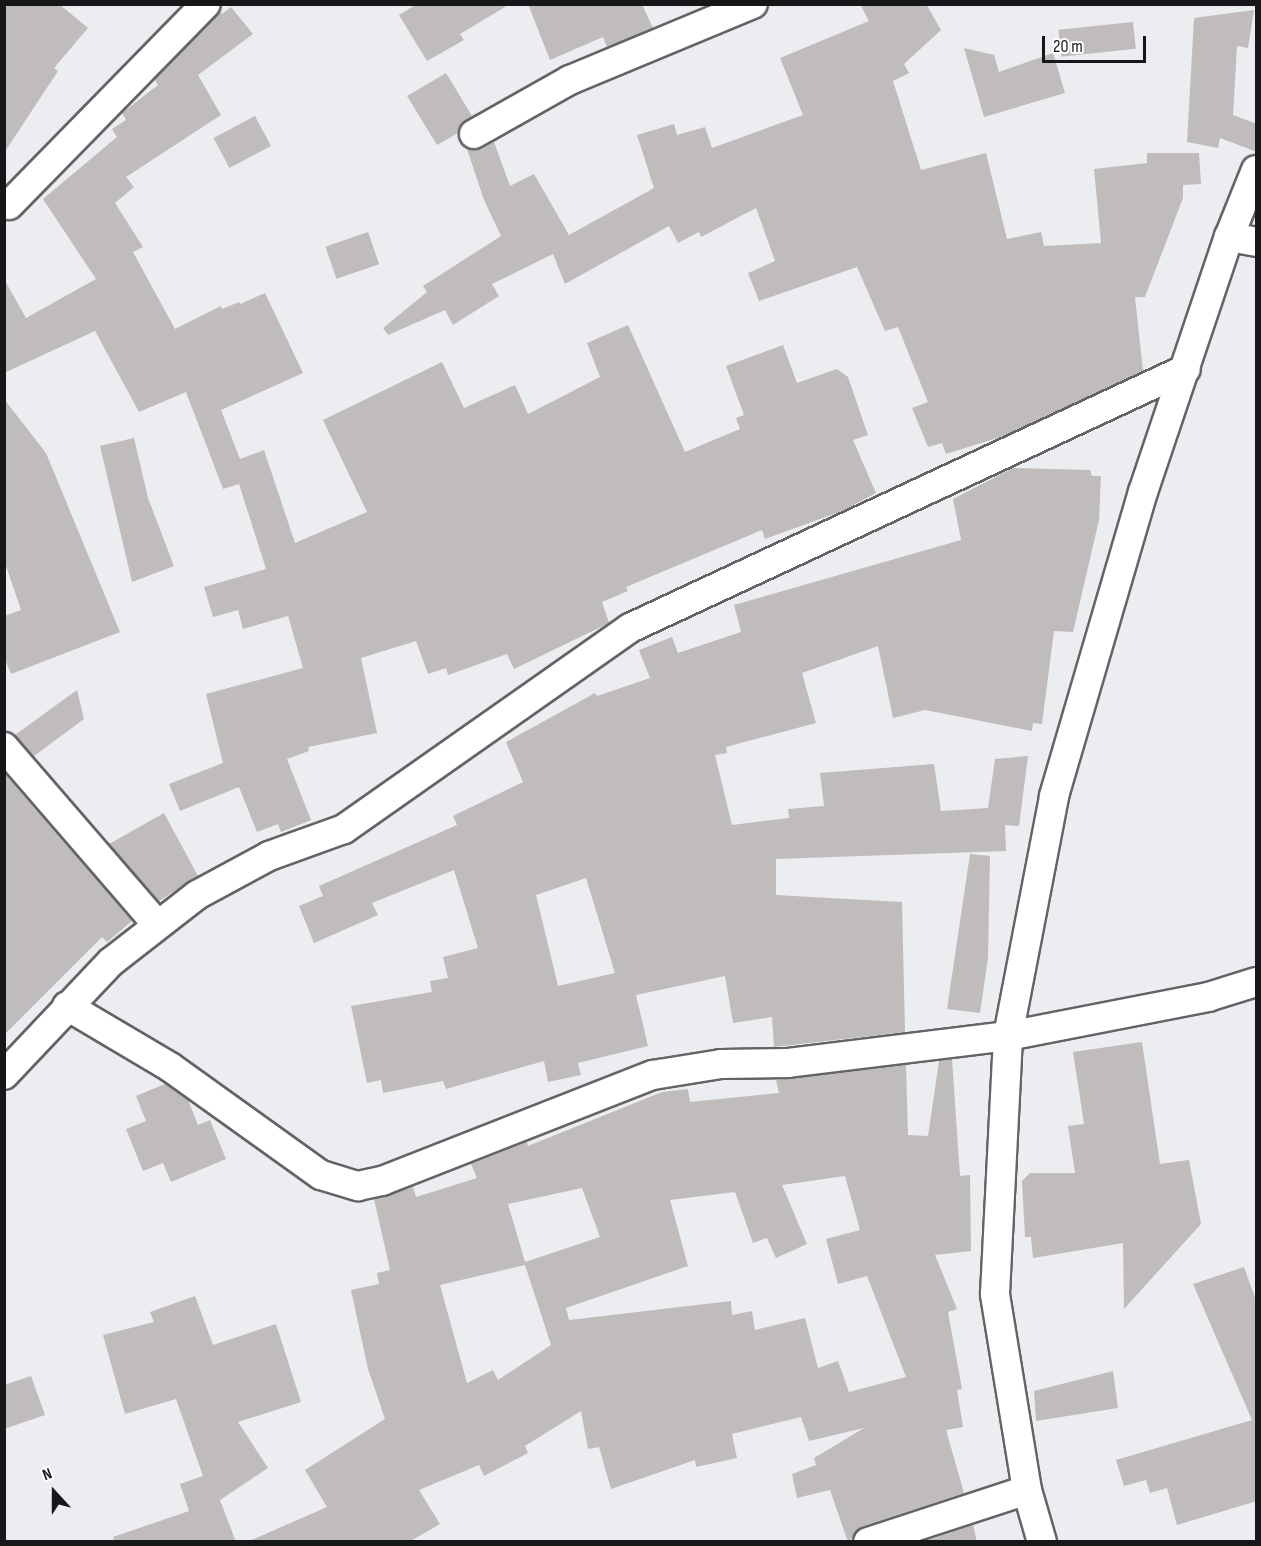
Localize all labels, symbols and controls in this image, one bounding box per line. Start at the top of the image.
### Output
scale bar [1045,24,1148,62]
text: 20 m [1053,36,1083,57]
north arrow [24,1462,84,1522]
text: N [40,1464,55,1485]

